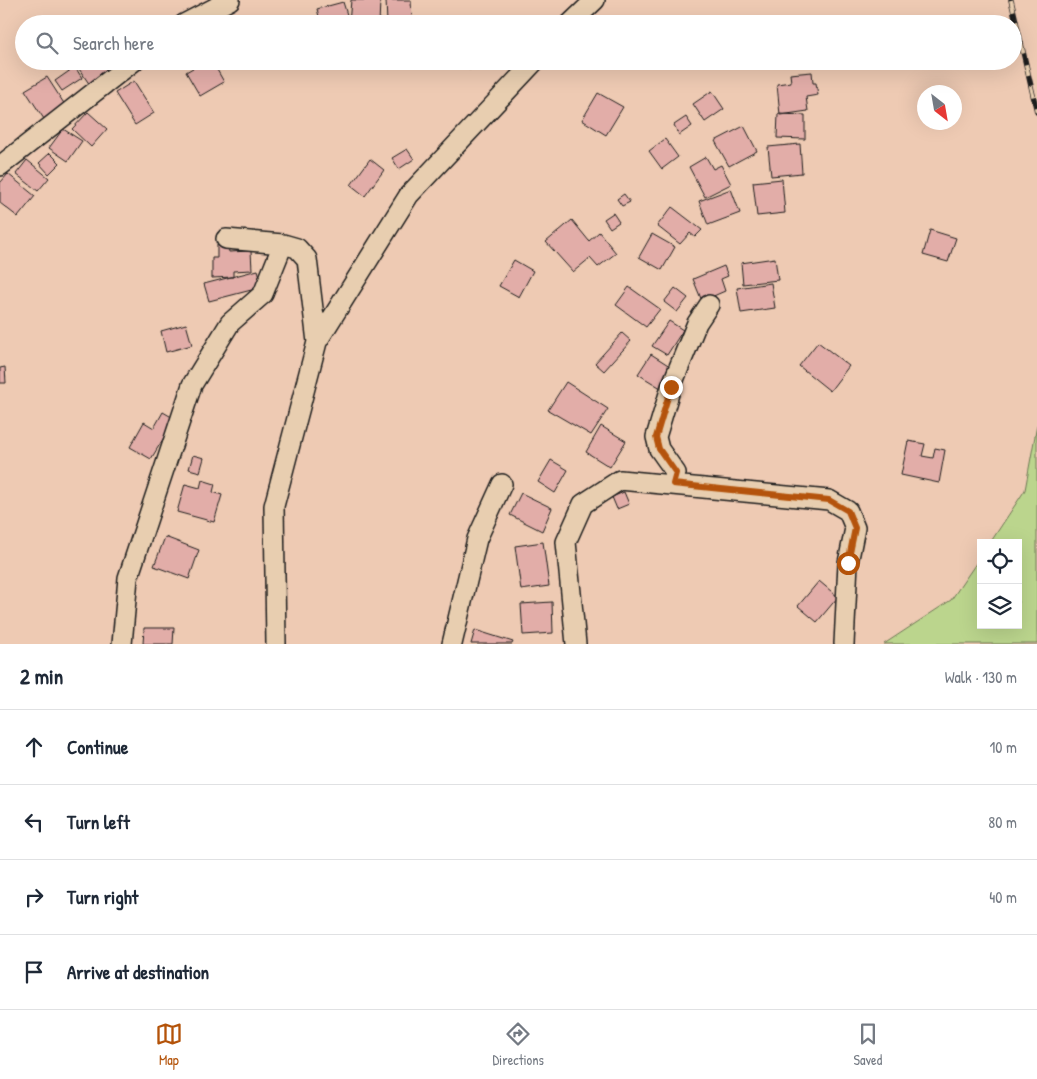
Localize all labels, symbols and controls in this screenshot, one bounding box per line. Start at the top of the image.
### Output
search box [15,15,1022,70]
icon: search [33,29,61,57]
text: Search here [73,30,154,56]
north arrow [917,85,962,130]
route end [660,376,683,399]
map controls [977,539,1022,629]
button: locate [977,539,1022,584]
route start [837,552,860,575]
button: layers [977,584,1022,629]
text: 2 min [20,662,63,691]
text: Walk · 130 m [945,666,1017,688]
icon: ahead [20,733,48,761]
text: Continue [67,734,128,760]
text: 10 m [989,736,1017,758]
icon: left [20,808,48,836]
text: Turn left [67,809,130,835]
text: 80 m [988,811,1017,833]
icon: right [20,883,48,911]
text: Turn right [67,884,138,910]
text: 40 m [989,886,1017,908]
icon: arrive [20,958,48,986]
text: Arrive at destination [67,959,209,985]
tab: Map [155,1020,183,1069]
tab: Directions [492,1020,544,1069]
tab: Saved [854,1020,882,1069]

